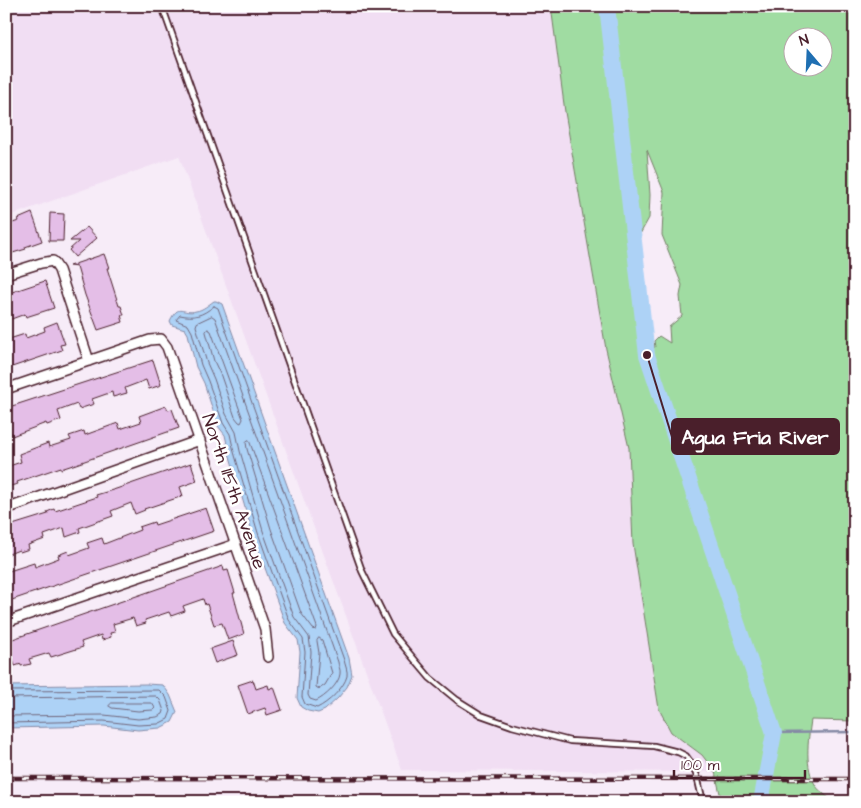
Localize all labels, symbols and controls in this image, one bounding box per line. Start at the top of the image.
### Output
north arrow [784,28,834,78]
text: N [797,30,812,52]
street label: North 115th Avenue [194,410,273,573]
callout: Agua Fria River [672,419,839,454]
text: Agua Fria River [681,424,829,453]
scale bar [674,748,805,780]
text: 100 m [681,755,720,776]

